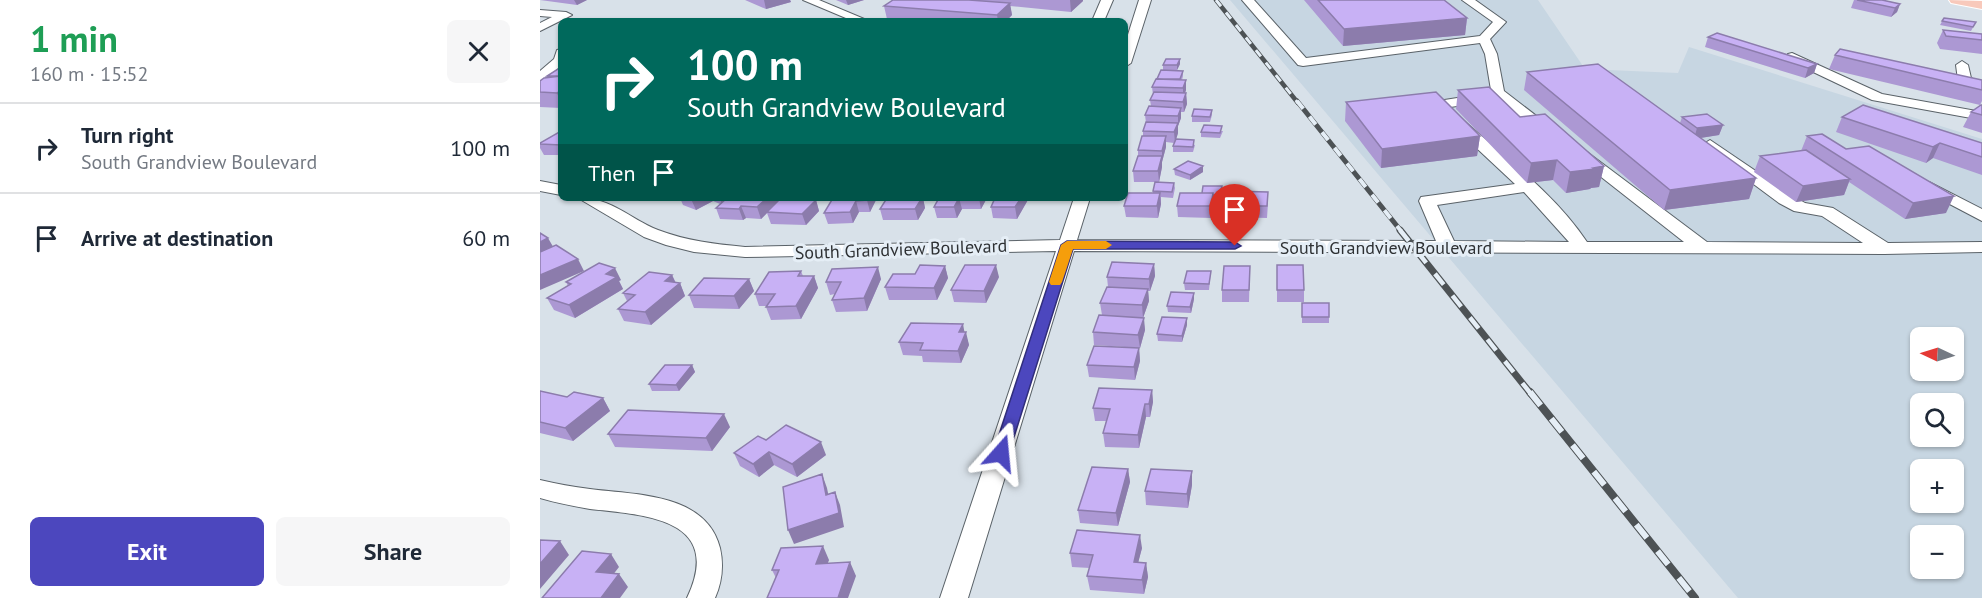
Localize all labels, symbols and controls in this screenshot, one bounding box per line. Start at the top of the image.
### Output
text: 1 min [30,15,118,62]
button: close [447,20,510,83]
text: 100 m [687,37,803,92]
icon: right [588,42,666,120]
text: 160 m · 15:52 [30,61,148,87]
text: South Grandview Boulevard [687,90,1006,124]
text: Turn right [81,121,173,149]
icon: right [30,132,63,165]
text: 100 m [450,134,510,162]
text: South Grandview Boulevard [81,149,317,175]
icon: arrive [647,156,680,189]
text: Then [588,159,635,187]
pin [1209,184,1260,246]
icon: arrive [1218,193,1251,226]
icon: arrive [30,222,63,255]
text: Arrive at destination [81,224,273,252]
text: 60 m [462,224,510,252]
street label: South Grandview Boulevard [794,234,1008,264]
street label: South Grandview Boulevard [1280,236,1492,259]
north arrow [1910,327,1964,381]
map controls [1910,327,1964,579]
button: search [1910,393,1964,447]
position arrow [969,421,1033,485]
button: + [1910,459,1964,513]
button: Exit [30,517,264,586]
button: Share [276,517,510,586]
button: − [1910,525,1964,579]

